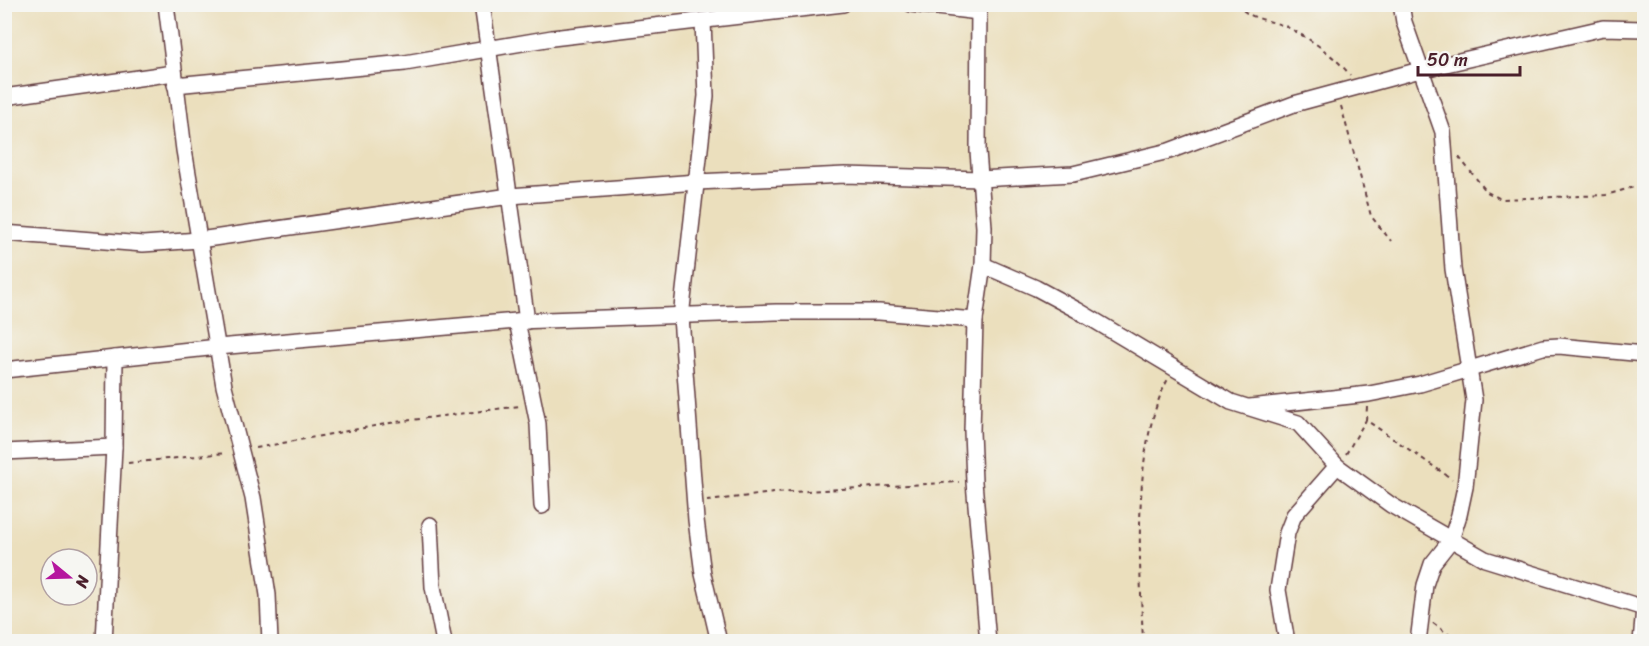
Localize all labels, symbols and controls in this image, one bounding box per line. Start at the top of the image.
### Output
scale bar [1418,39,1520,77]
text: 50 m [1427,44,1468,76]
north arrow [39,547,99,607]
text: N [67,571,99,593]

